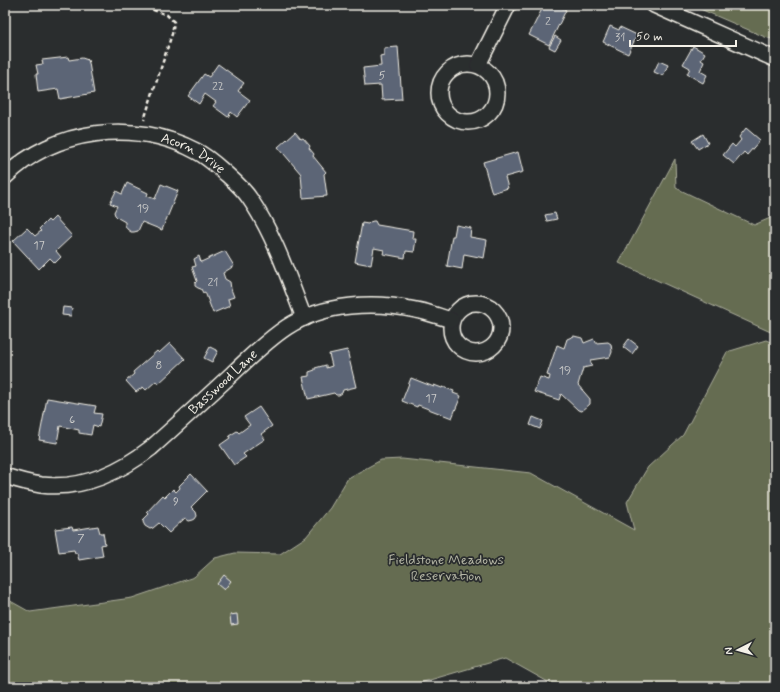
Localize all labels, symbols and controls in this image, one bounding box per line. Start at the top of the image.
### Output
house number: 2 [545,14,551,30]
scale bar [630,22,736,48]
text: 50 m [636,29,663,45]
house number: 31 [615,30,625,46]
house number: 5 [378,68,386,84]
house number: 22 [212,79,224,95]
street label: Acorn Drive [159,129,229,178]
house number: 19 [137,201,149,217]
house number: 17 [33,238,45,254]
house number: 21 [207,275,219,291]
street label: Basswood Lane [185,345,261,419]
house number: 8 [156,358,162,374]
house number: 19 [559,363,571,379]
house number: 17 [425,391,437,407]
house number: 6 [69,412,75,428]
house number: 9 [173,494,179,510]
house number: 7 [77,531,85,547]
park label: Fieldstone Meadows Reservation [388,551,504,585]
north arrow [718,630,758,670]
text: N [722,647,736,655]

